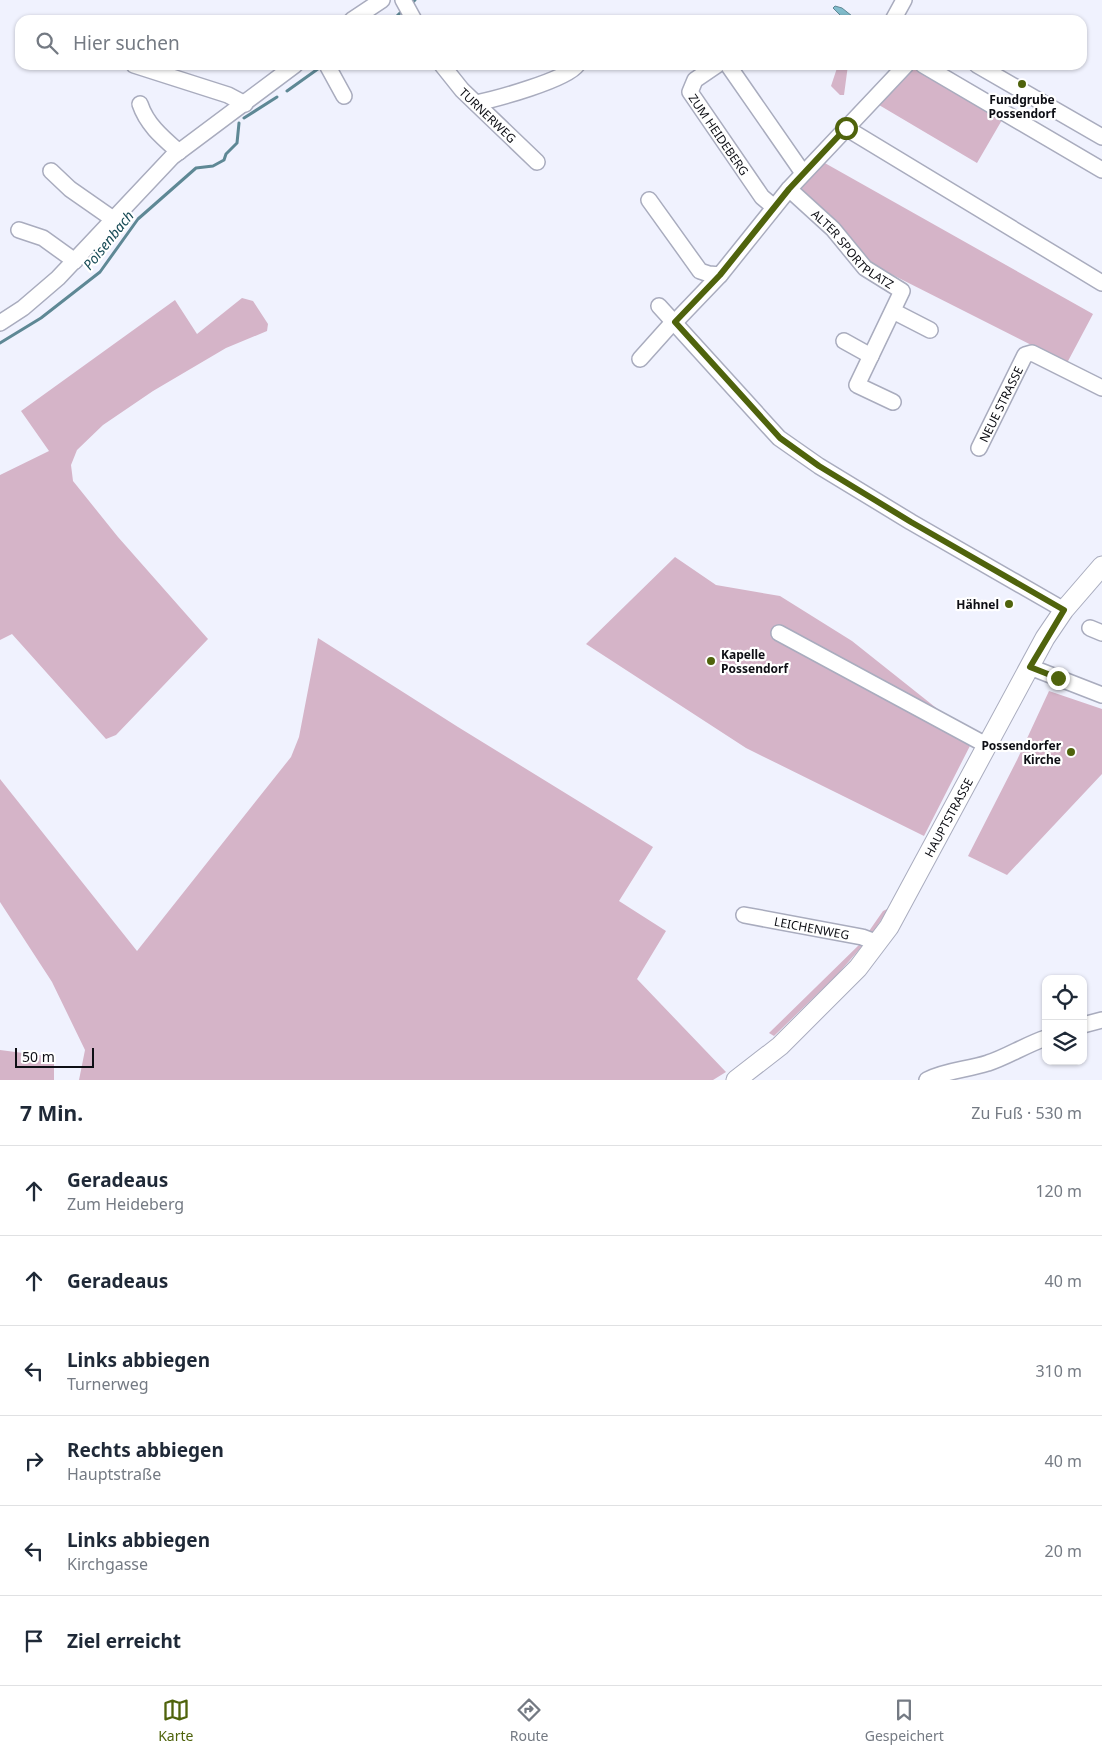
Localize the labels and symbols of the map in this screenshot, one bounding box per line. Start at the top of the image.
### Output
marker: Fundgrube Possendorf [1016,78,1028,90]
street label: TURNERWEG [456,84,520,146]
street label: ZUM HEIDEBERG [685,90,753,179]
place label: Fundgrube Possendorf [988,91,1057,122]
route start [835,117,858,140]
street label: ALTER SPORTPLATZ [808,205,897,293]
water label: Poisenbach [78,206,138,274]
street label: NEUE STRASSE [975,363,1027,445]
place label: Hähnel [956,596,999,613]
marker: Hähnel [1003,598,1015,610]
place label: Kapelle Possendorf [721,646,789,677]
marker: Kapelle Possendorf [705,655,717,667]
route end [1047,667,1070,690]
place label: Possendorfer Kirche [981,737,1062,768]
marker: Possendorfer Kirche [1065,746,1077,758]
street label: HAUPTSTRASSE [920,775,977,860]
street label: LEICHENWEG [773,912,851,943]
scale bar [15,1045,94,1068]

